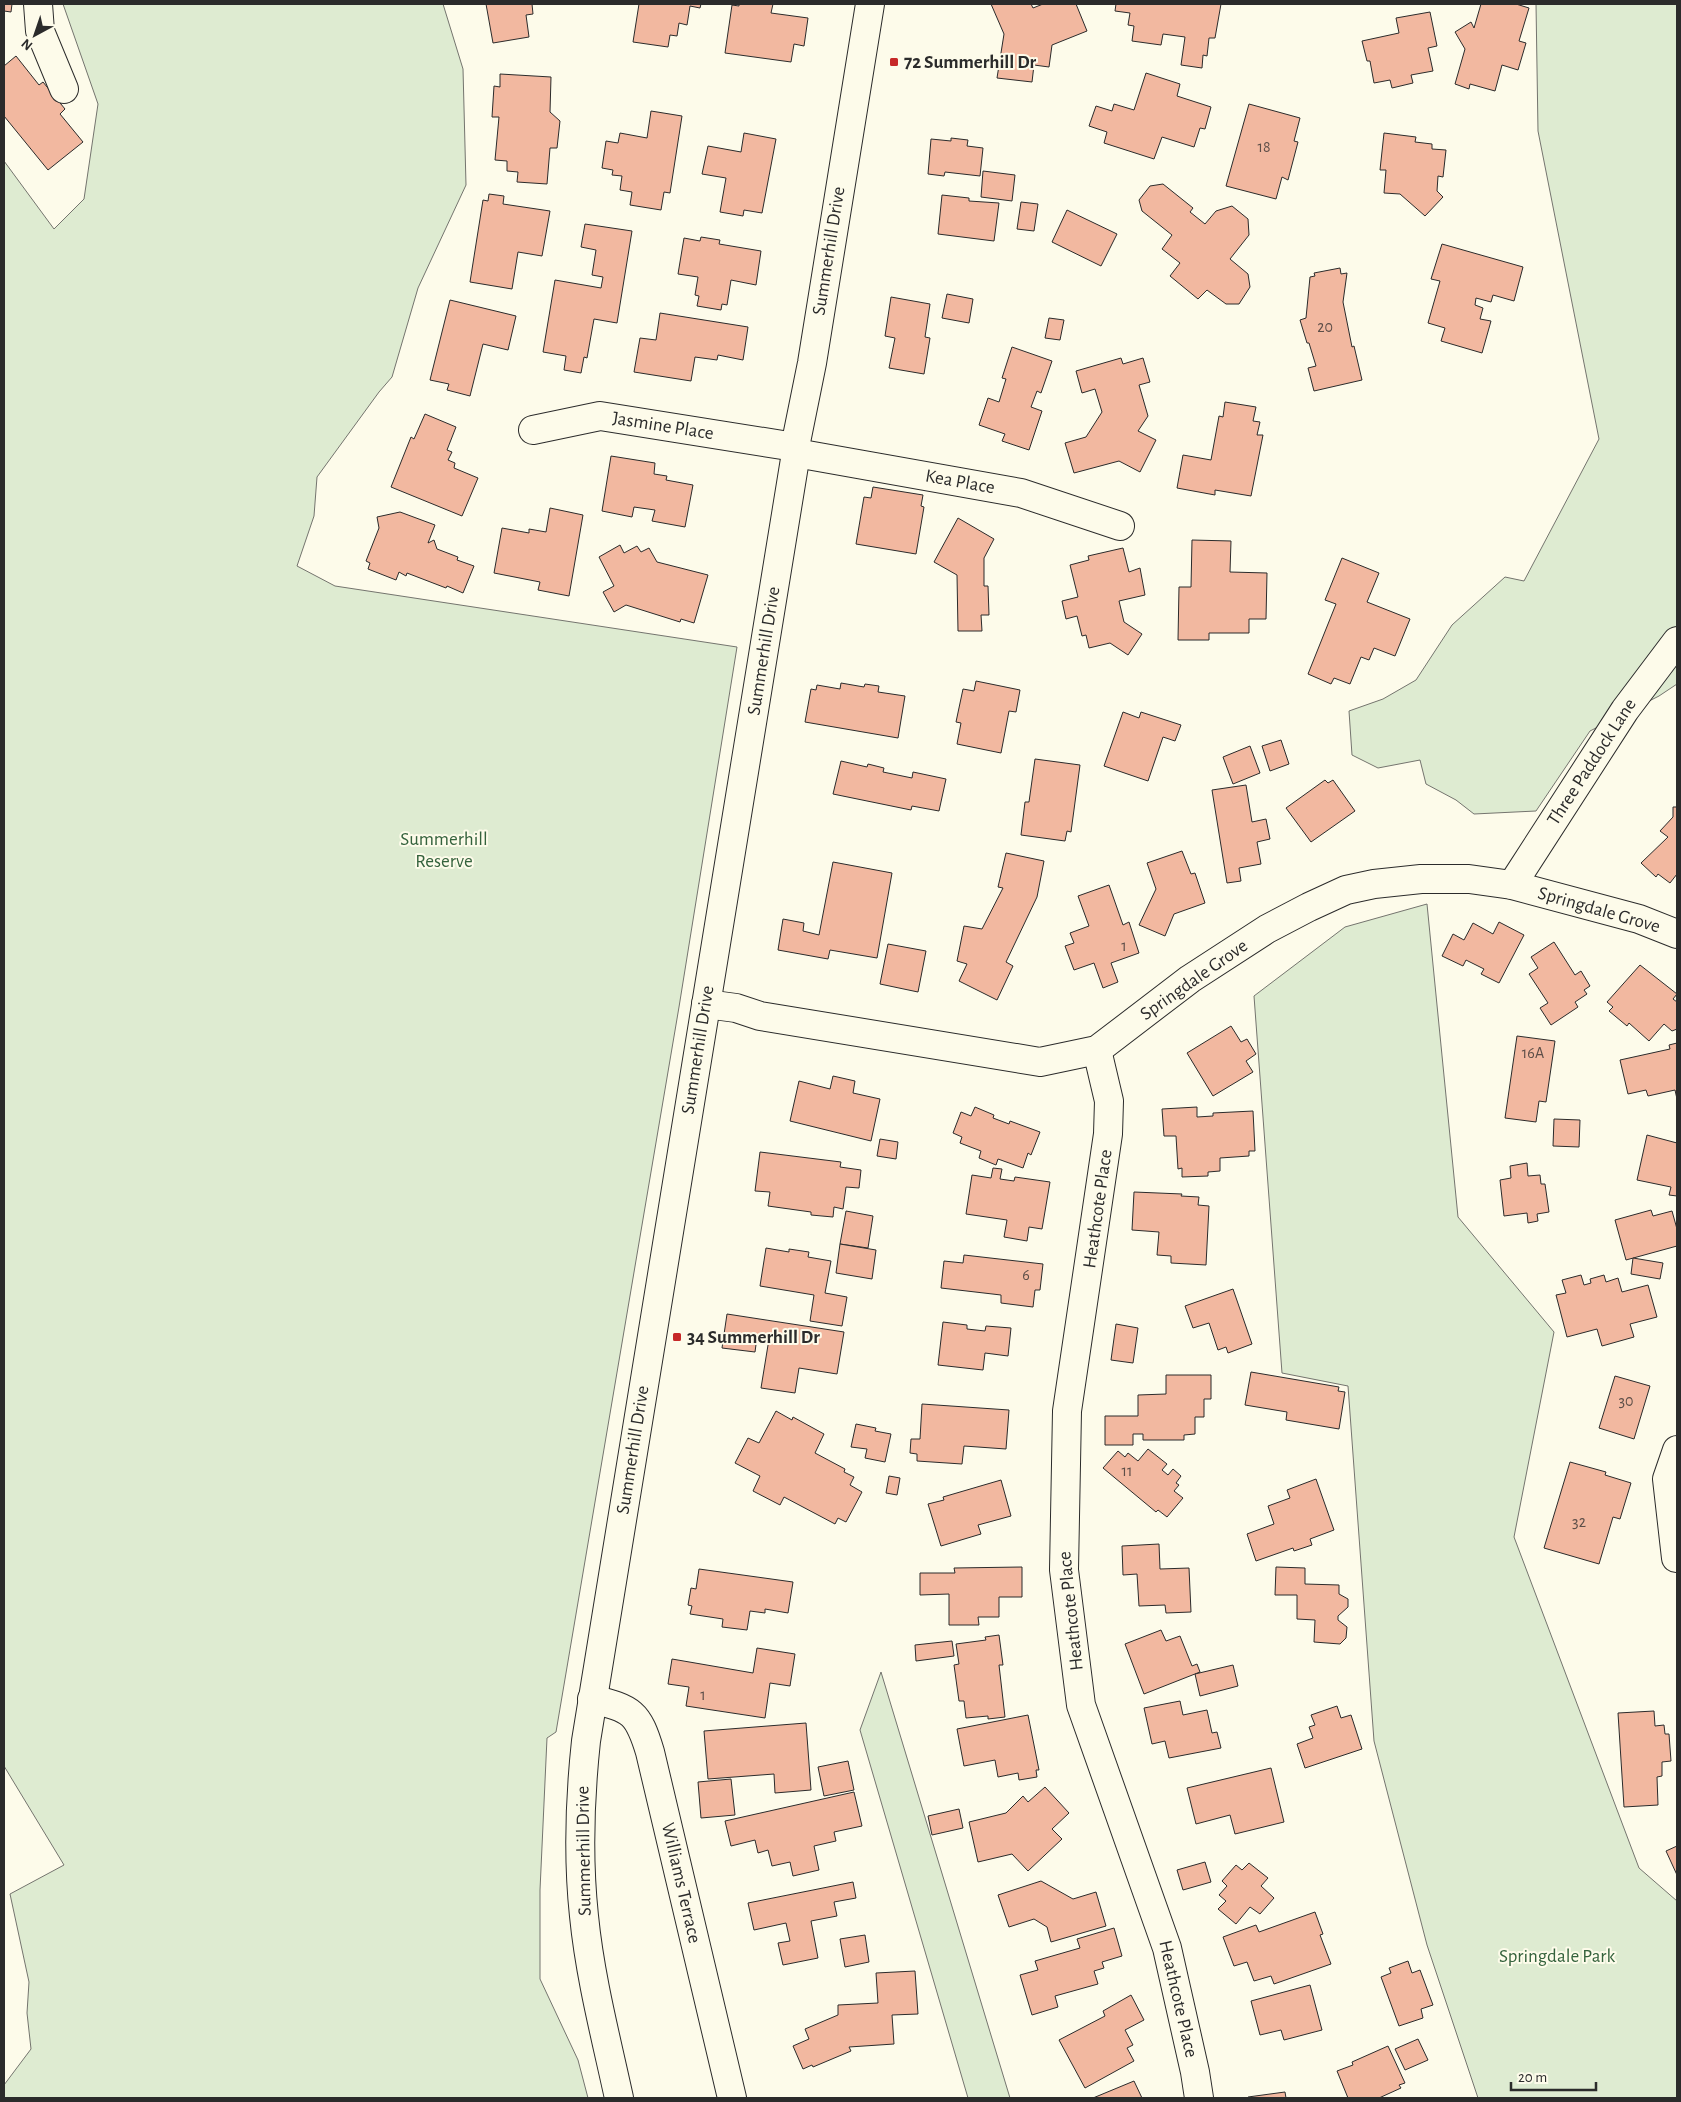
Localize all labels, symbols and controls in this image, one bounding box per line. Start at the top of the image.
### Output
north arrow [10,10,60,60]
text: N [19,36,36,53]
place label: 72 Summerhill Dr [904,53,1037,72]
marker: 72 Summerhill Dr [888,56,900,68]
house number: 18 [1257,139,1271,155]
street label: Summerhill Drive [809,185,849,317]
house number: 20 [1317,319,1333,335]
street label: Jasmine Place [611,409,715,443]
street label: Kea Place [924,467,996,497]
street label: Summerhill Drive [744,585,784,717]
street label: Three Paddock Lane [1544,695,1640,829]
park label: Summerhill Reserve [400,830,488,871]
street label: Springdale Grove [1536,883,1662,937]
street label: Springdale Grove [1137,936,1251,1024]
house number: 1 [1121,938,1127,954]
street label: Summerhill Drive [678,984,718,1116]
house number: 16A [1522,1045,1544,1061]
street label: Heathcote Place [1080,1148,1116,1270]
house number: 6 [1022,1267,1030,1283]
place label: 34 Summerhill Dr [687,1328,820,1347]
marker: 34 Summerhill Dr [671,1331,683,1343]
street label: Summerhill Drive [613,1384,653,1516]
house number: 30 [1618,1393,1634,1409]
house number: 11 [1121,1463,1133,1479]
house number: 32 [1572,1514,1586,1530]
street label: Heathcote Place [1055,1550,1087,1672]
house number: 1 [700,1687,706,1703]
street label: Summerhill Drive [573,1786,595,1916]
street label: Williams Terrace [658,1821,704,1945]
street label: Heathcote Place [1155,1938,1201,2060]
park label: Springdale Park [1499,1947,1615,1966]
scale bar [1511,2060,1596,2092]
text: 20 m [1518,2070,1547,2085]

